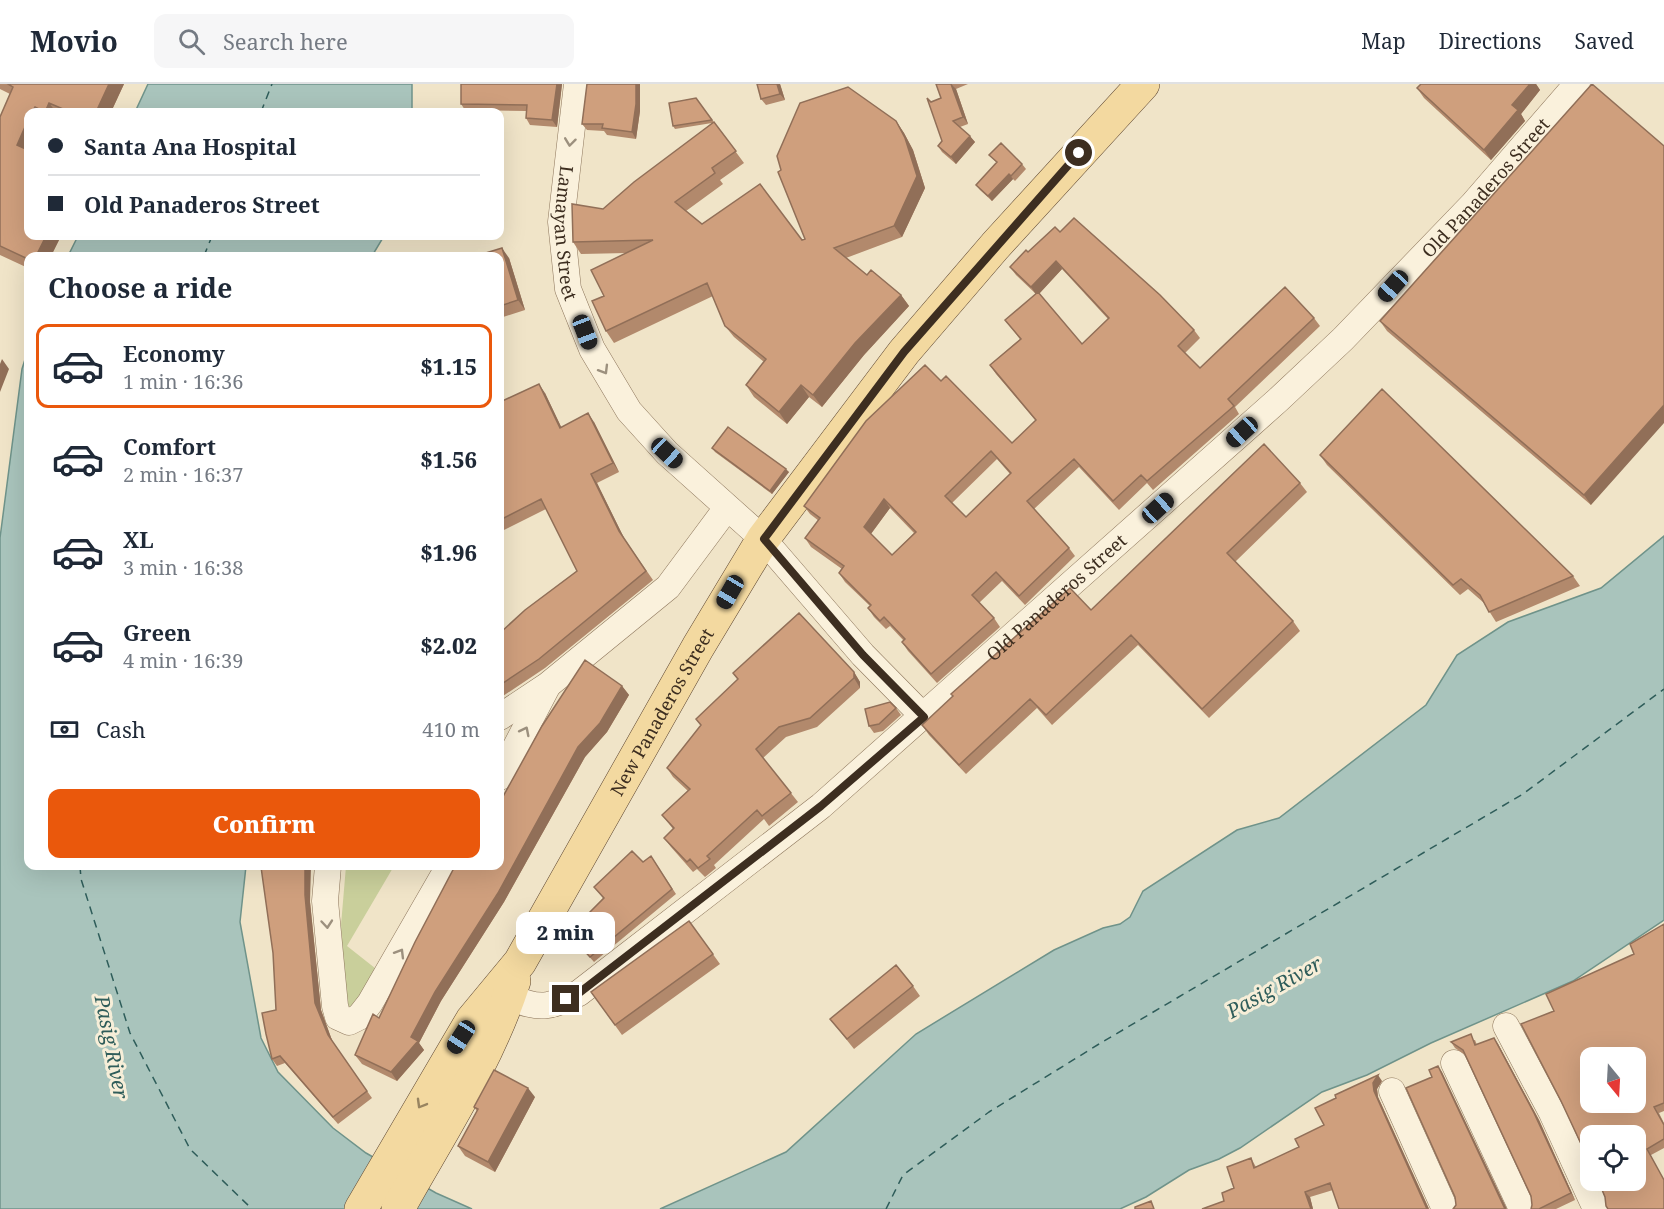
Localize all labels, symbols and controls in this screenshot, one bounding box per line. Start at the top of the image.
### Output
search box [154,14,574,68]
text: Movio [30,22,118,60]
icon: search [175,25,208,58]
text: Search here [223,26,348,56]
text: Map [1361,27,1406,55]
text: Directions [1439,27,1541,55]
text: Saved [1574,27,1634,55]
street label: Old Panaderos Street [1416,113,1555,262]
text: Santa Ana Hospital [84,131,297,161]
one-way arrow [564,137,576,147]
route start [1065,139,1092,166]
street label: Lamayan Street [549,165,583,304]
text: Old Panaderos Street [84,189,320,219]
car [1374,267,1412,305]
text: Choose a ride [48,269,233,306]
car [570,312,600,352]
text: Economy [123,338,225,368]
icon: car [51,339,105,393]
text: $1.15 [420,351,477,381]
one-way arrow [597,364,609,374]
text: 1 min · 16:36 [123,368,243,395]
car [1223,413,1261,451]
text: Comfort [123,431,216,461]
icon: car [51,432,105,486]
car [648,434,686,472]
text: $1.56 [420,444,477,474]
text: 2 min · 16:37 [123,461,243,488]
car [1139,489,1177,527]
text: XL [123,524,154,554]
icon: car [51,525,105,579]
street label: Old Panaderos Street [981,528,1131,666]
text: $1.96 [420,537,477,567]
text: 3 min · 16:38 [123,554,243,581]
car [713,572,747,612]
text: Green [123,617,191,647]
icon: car [51,618,105,672]
street label: New Panaderos Street [605,623,719,800]
text: $2.02 [420,630,477,660]
text: 4 min · 16:39 [123,647,243,674]
icon: cash [48,713,81,746]
text: Cash [96,714,146,744]
text: 410 m [422,716,480,743]
one-way arrow [518,727,529,738]
button: Confirm [48,789,480,858]
callout: 2 min [516,912,616,954]
one-way arrow [320,919,333,928]
text: 2 min [537,919,594,946]
one-way arrow [392,949,404,959]
water label: Pasig River [1221,949,1327,1025]
route end [552,985,579,1012]
water label: Pasig River [89,992,135,1102]
car [444,1017,478,1057]
north arrow [1580,1047,1646,1113]
map controls [1580,1047,1646,1191]
one-way arrow [417,1098,428,1108]
button: locate [1580,1125,1646,1191]

